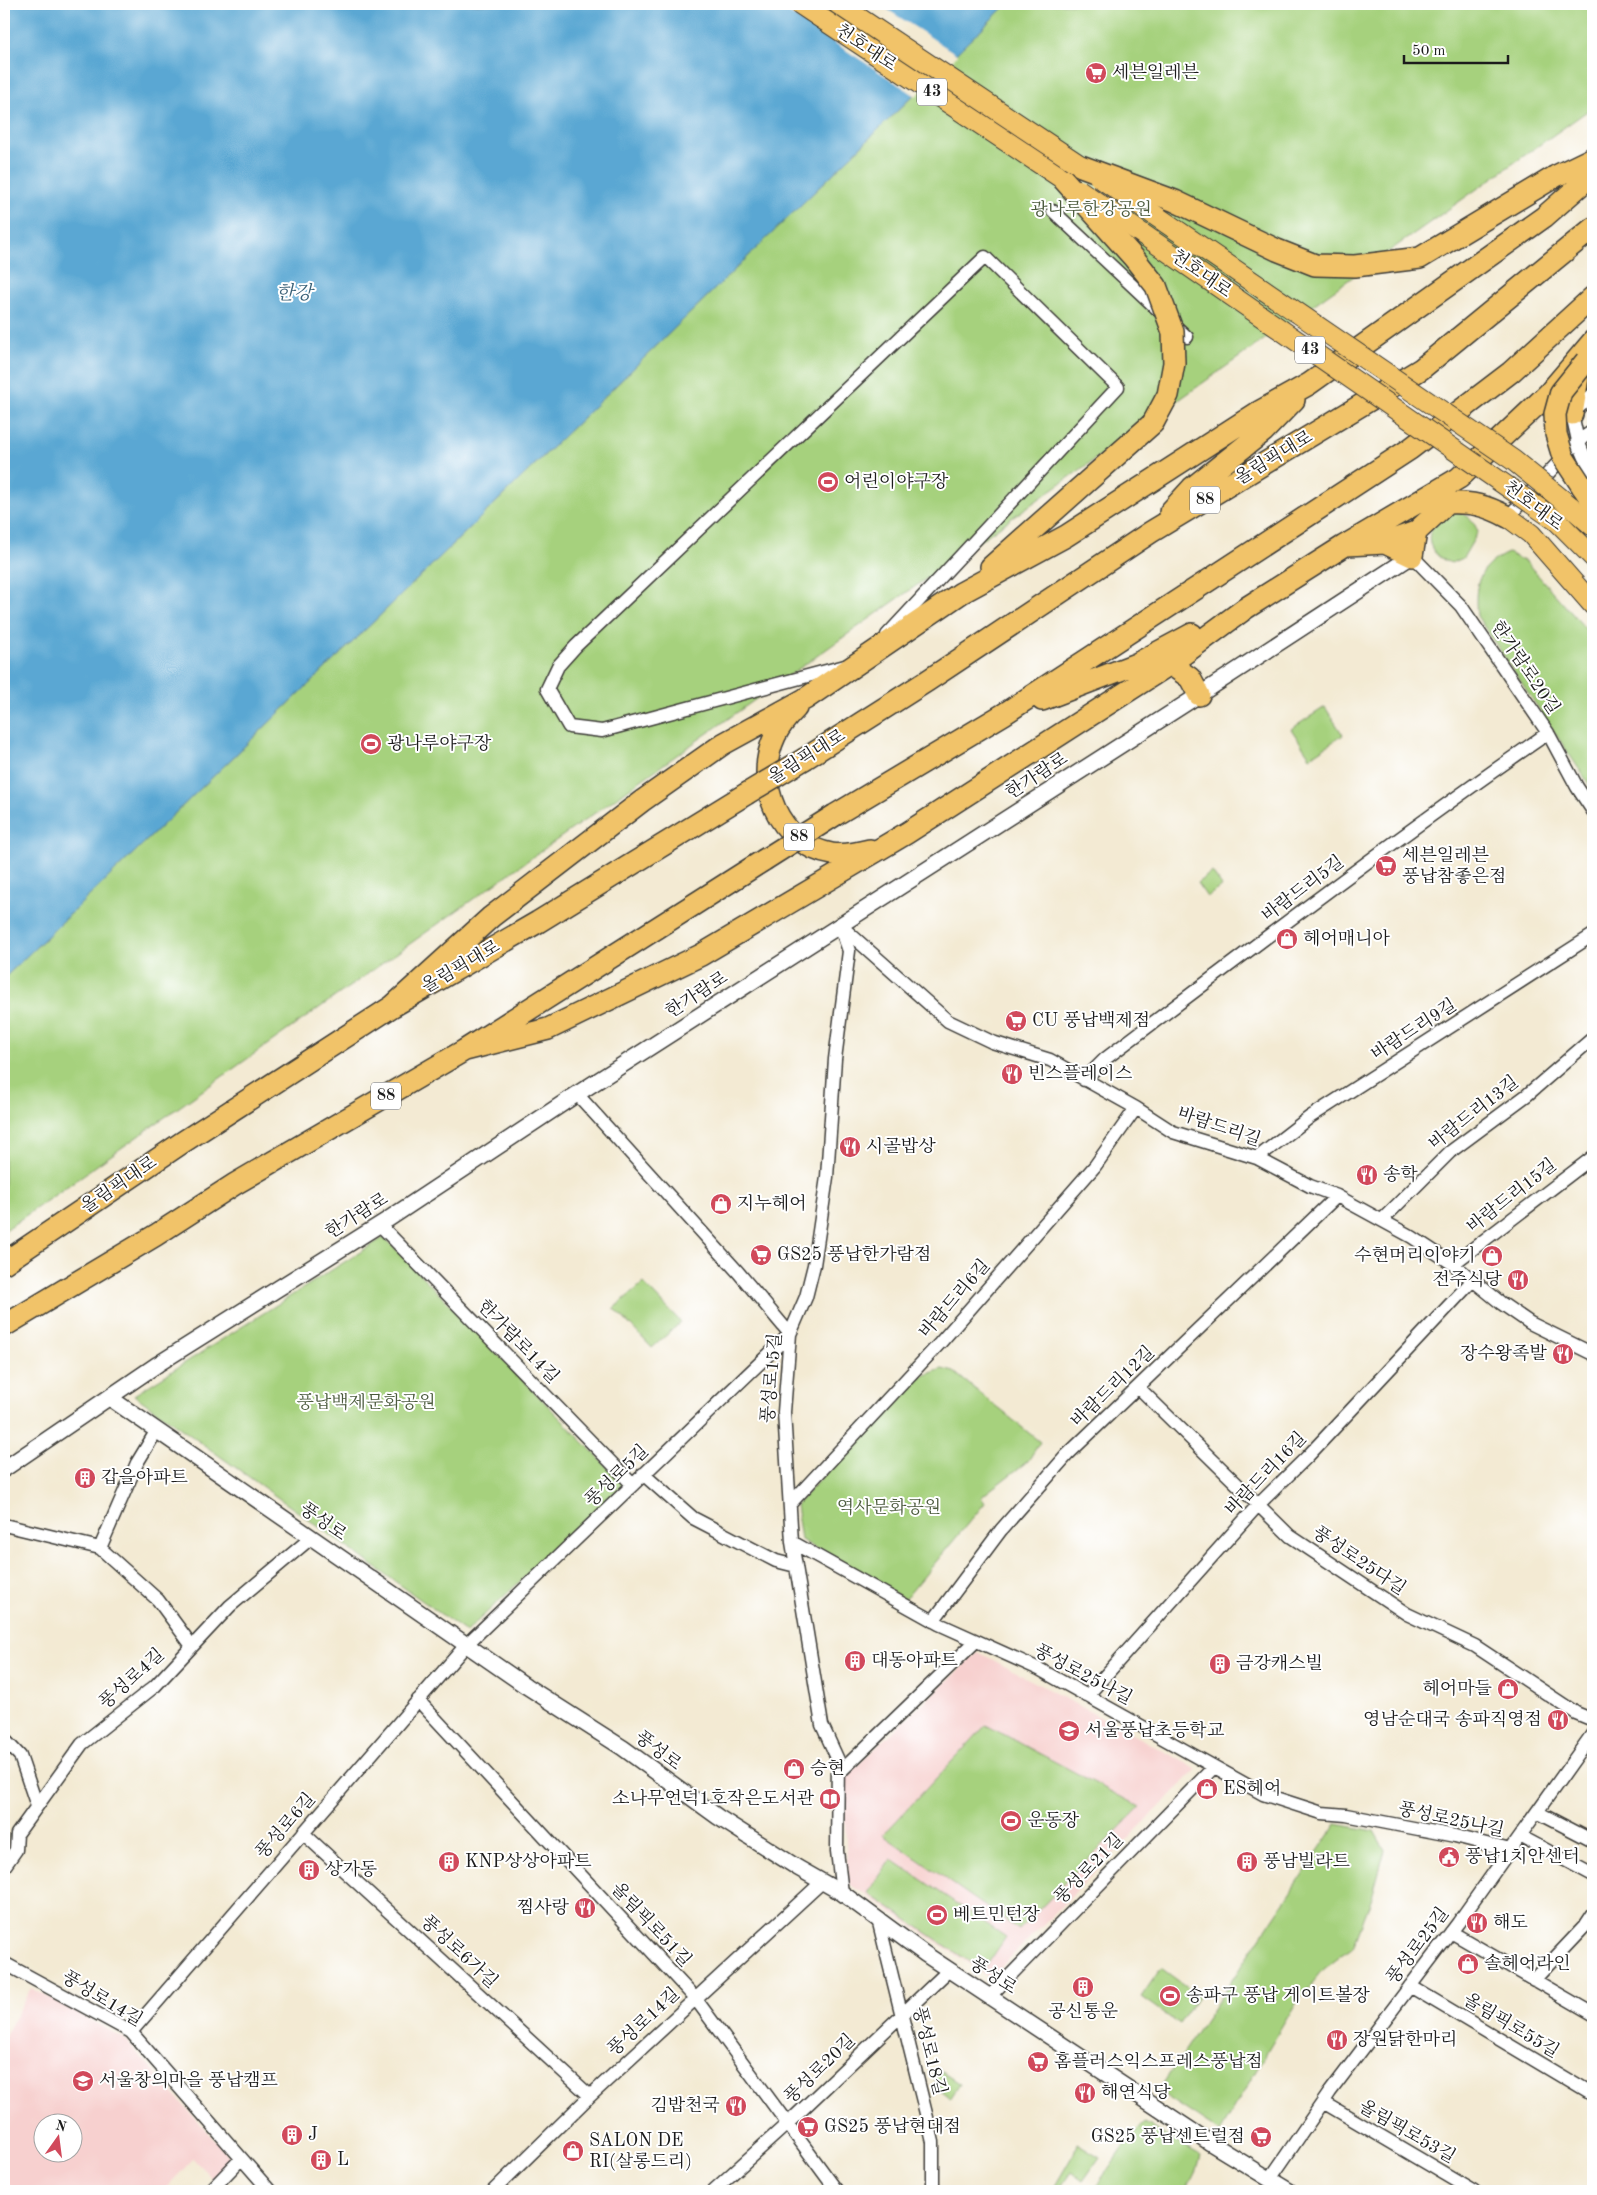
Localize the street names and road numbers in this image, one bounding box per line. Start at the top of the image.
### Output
street label: 천호대로 [832,19,901,75]
road number: 43 [917,78,947,105]
street label: 천호대로 [1167,245,1236,301]
road number: 43 [1295,336,1325,364]
street label: 올림픽대로 [1232,427,1316,488]
street label: 천호대로 [1500,476,1567,534]
road number: 88 [1190,486,1220,514]
street label: 한가람로20길 [1487,618,1563,718]
street label: 올림픽대로 [765,725,849,788]
street label: 한가람로 [1002,749,1071,802]
road number: 88 [784,824,814,850]
street label: 바람드리5길 [1258,852,1347,925]
street label: 올림픽대로 [418,937,503,997]
street label: 한가람로 [662,968,731,1021]
street label: 바람드리9길 [1368,995,1460,1064]
street label: 바람드리13길 [1425,1072,1522,1153]
road number: 88 [371,1082,401,1110]
street label: 바람드리길 [1175,1103,1263,1150]
street label: 올림픽대로 [77,1152,160,1217]
street label: 바람드리15길 [1463,1155,1560,1236]
street label: 한가람로 [322,1189,391,1242]
street label: 바람드리6길 [916,1256,994,1342]
street label: 한가람로14길 [474,1296,563,1387]
street label: 풍성로15길 [757,1332,785,1424]
street label: 바람드리12길 [1067,1342,1158,1431]
street label: 바람드리16길 [1221,1428,1310,1519]
street label: 풍성로5길 [581,1440,652,1510]
street label: 풍성로 [296,1498,351,1544]
street label: 풍성로25다길 [1309,1522,1410,1599]
street label: 풍성로25나길 [1031,1640,1136,1708]
street label: 풍성로4길 [95,1644,168,1712]
street label: 풍성로 [632,1727,685,1774]
street label: 풍성로6길 [251,1789,319,1862]
street label: 풍성로25나길 [1396,1798,1506,1840]
street label: 풍성로21길 [1050,1829,1127,1908]
street label: 올림픽로51길 [608,1879,695,1971]
street label: 풍성로25길 [1382,1903,1452,1988]
street label: 풍성로6가길 [417,1911,502,1992]
street label: 풍성로 [966,1953,1021,1998]
street label: 풍성로14길 [59,1966,146,2030]
street label: 풍성로14길 [603,1983,683,2059]
street label: 올림픽로55길 [1460,1990,1562,2061]
street label: 풍성로18길 [909,2004,951,2097]
street label: 풍성로20길 [780,2030,859,2107]
street label: 올림픽로53길 [1356,2096,1459,2167]

